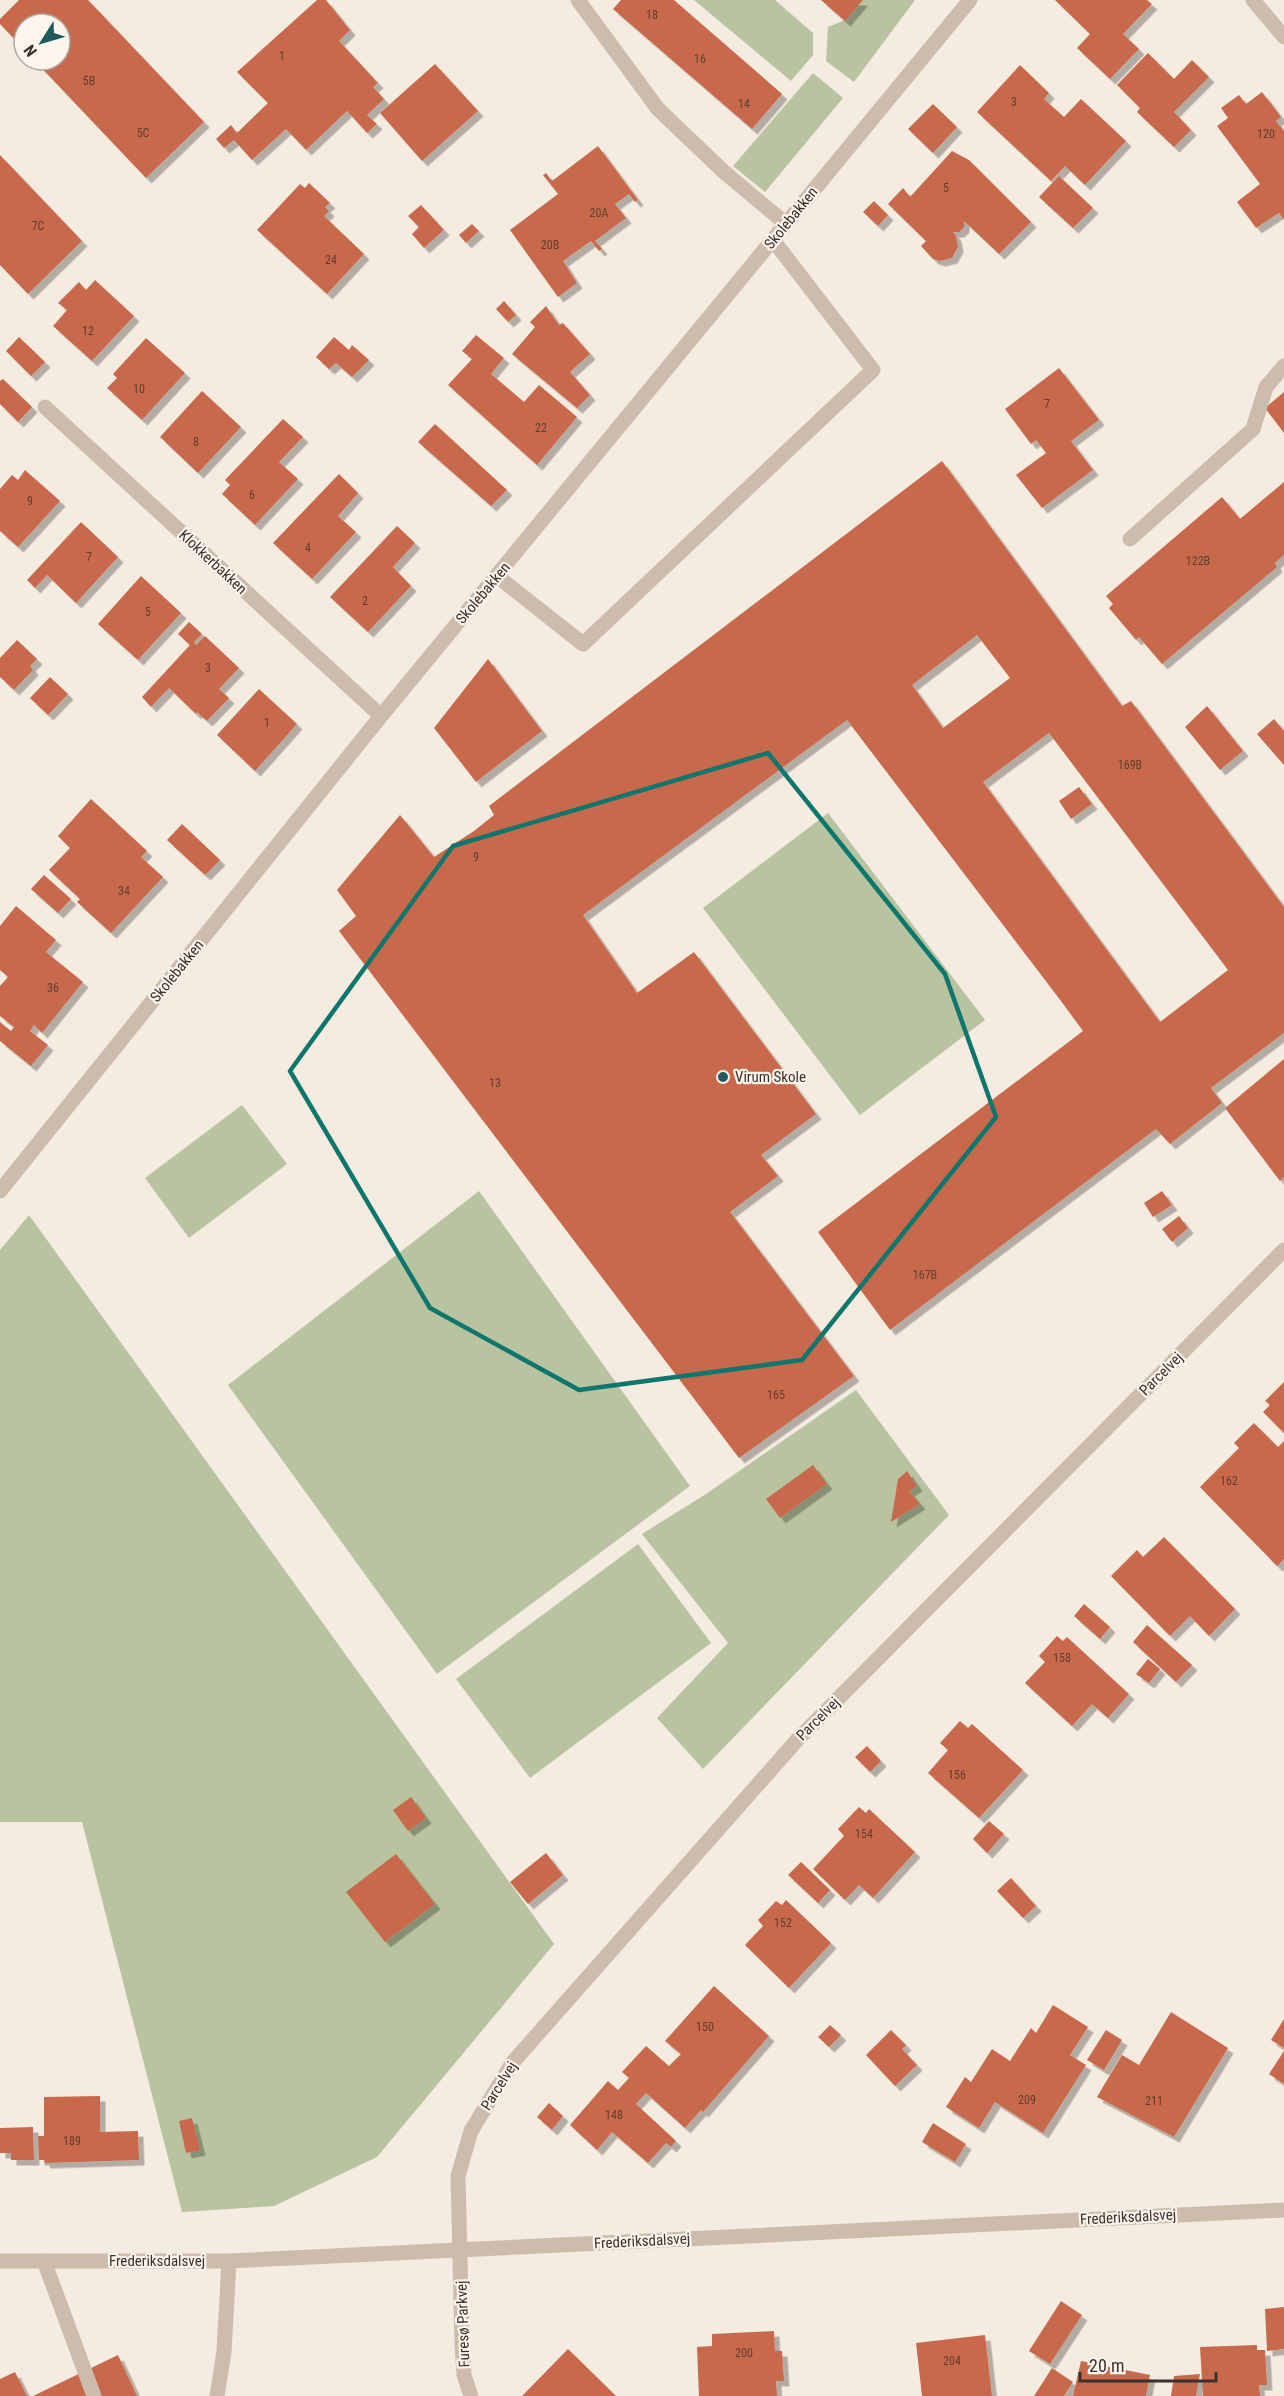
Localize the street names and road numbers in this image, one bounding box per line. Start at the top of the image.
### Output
street label: Skolebakken [760,183,822,253]
street label: Klokkerbakken [175,526,251,598]
street label: Skolebakken [452,559,514,627]
street label: Skolebakken [146,936,208,1006]
street label: Parcelvej [1136,1349,1186,1399]
street label: Parcelvej [793,1694,843,1744]
street label: Parcelvej [477,2058,521,2114]
street label: Frederiksdalsvej [1079,2205,1177,2229]
street label: Frederiksdalsvej [593,2229,691,2253]
street label: Frederiksdalsvej [109,2252,205,2270]
street label: Furesø Parkvej [452,2280,474,2368]

